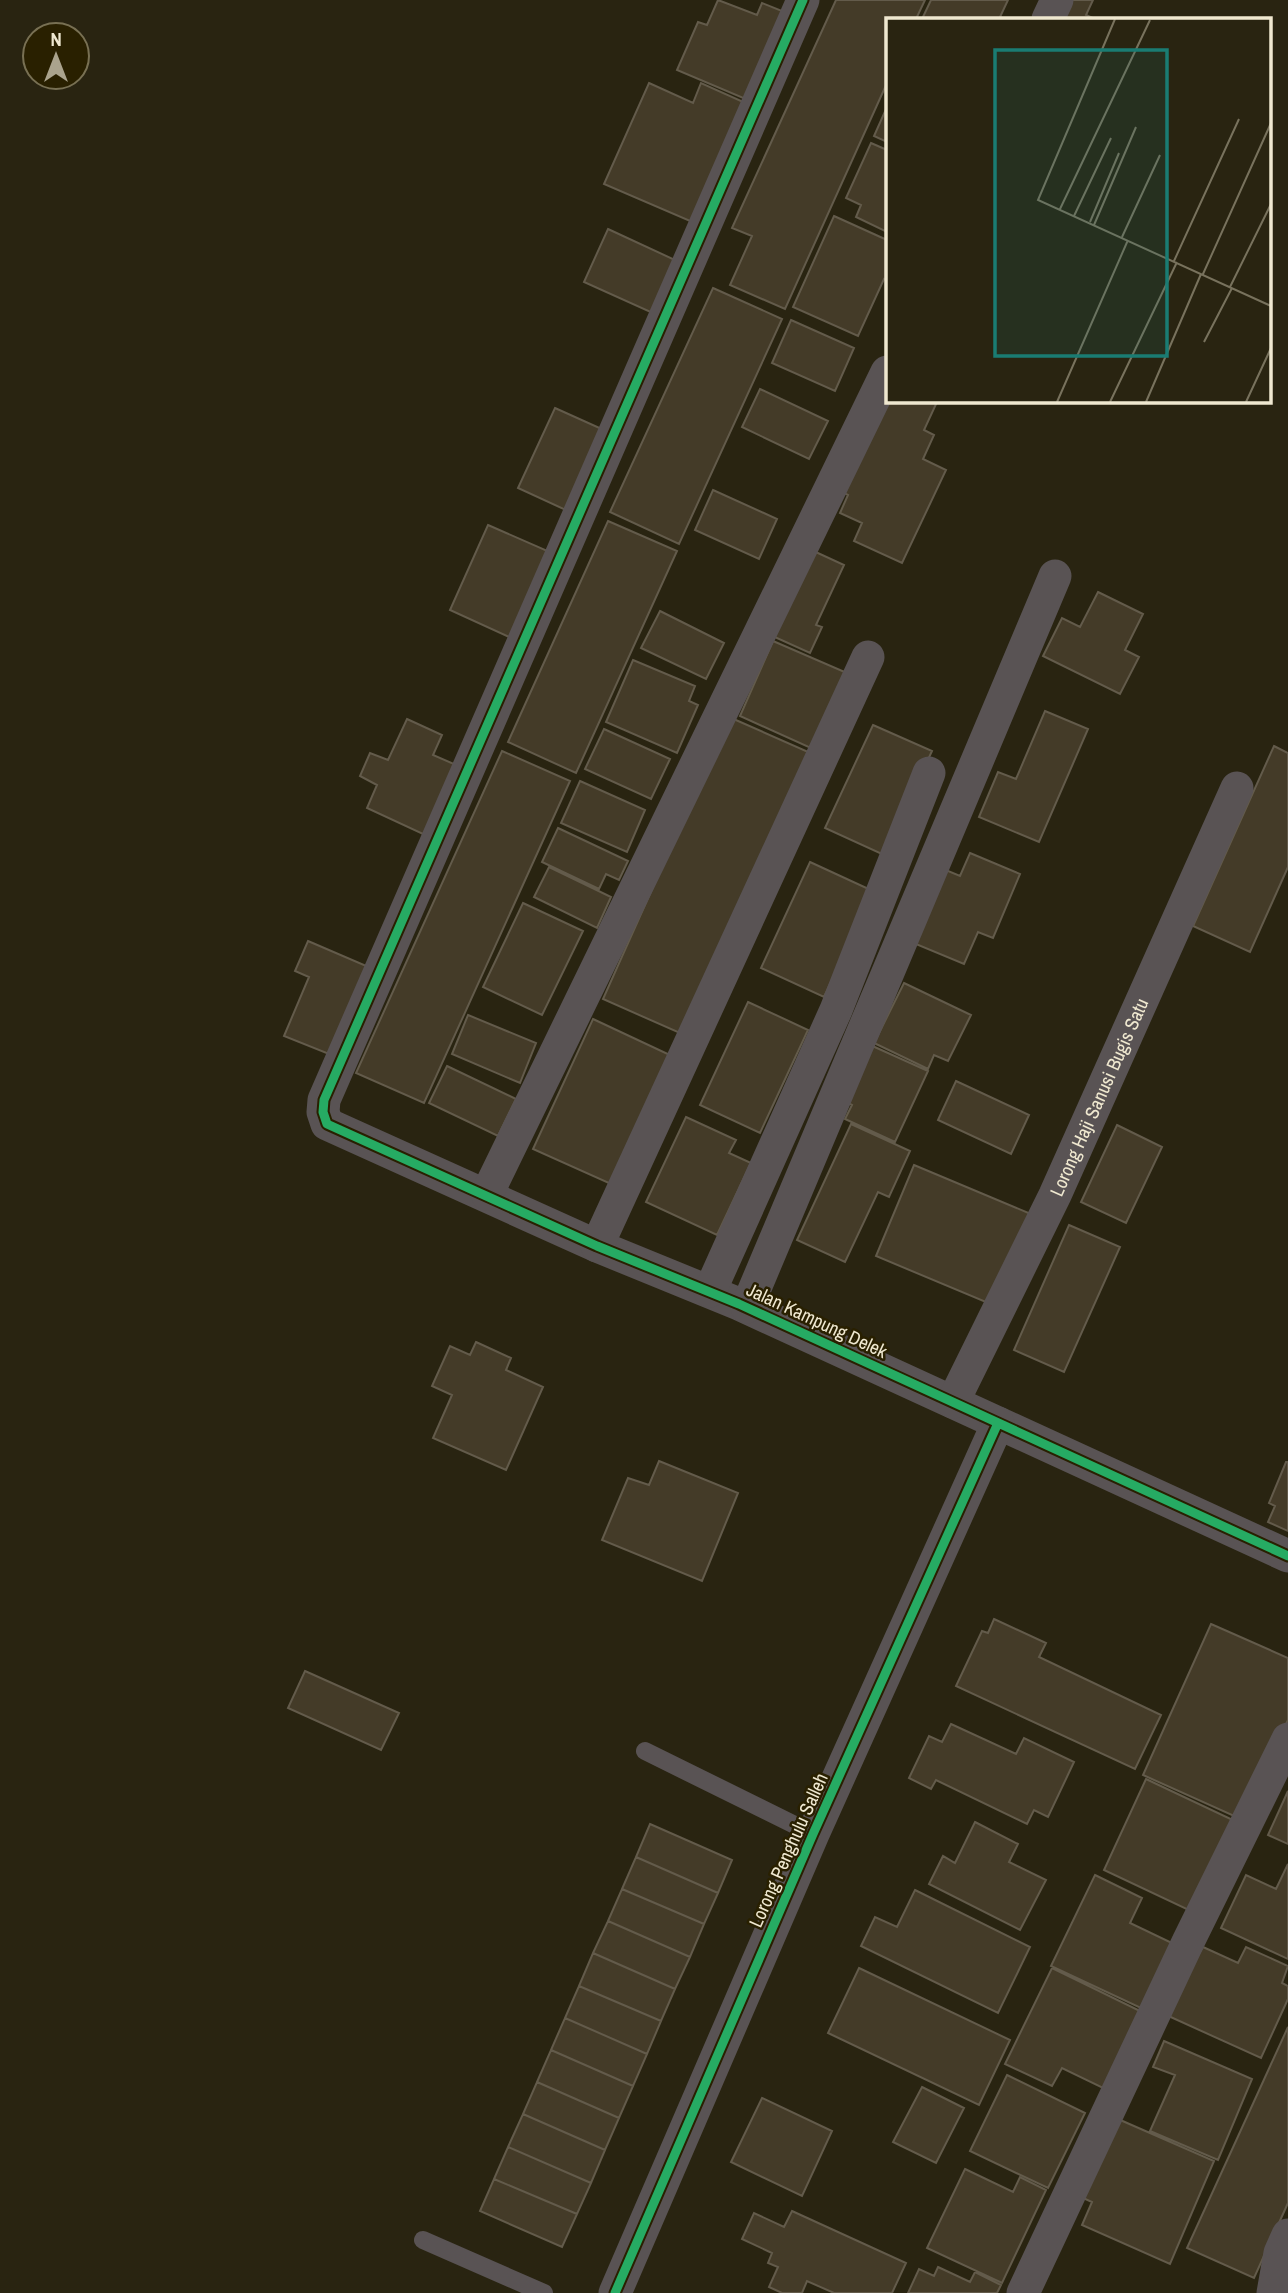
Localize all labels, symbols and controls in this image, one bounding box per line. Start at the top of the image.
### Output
inset map [886,18,1270,402]
north arrow [21,21,91,91]
text: N [50,26,62,52]
street label: Lorong Haji Sanusi Bugis Satu [1043,994,1154,1200]
street label: Jalan Kampung Delek [742,1276,892,1364]
street label: Lorong Penghulu Salleh [742,1769,834,1931]

